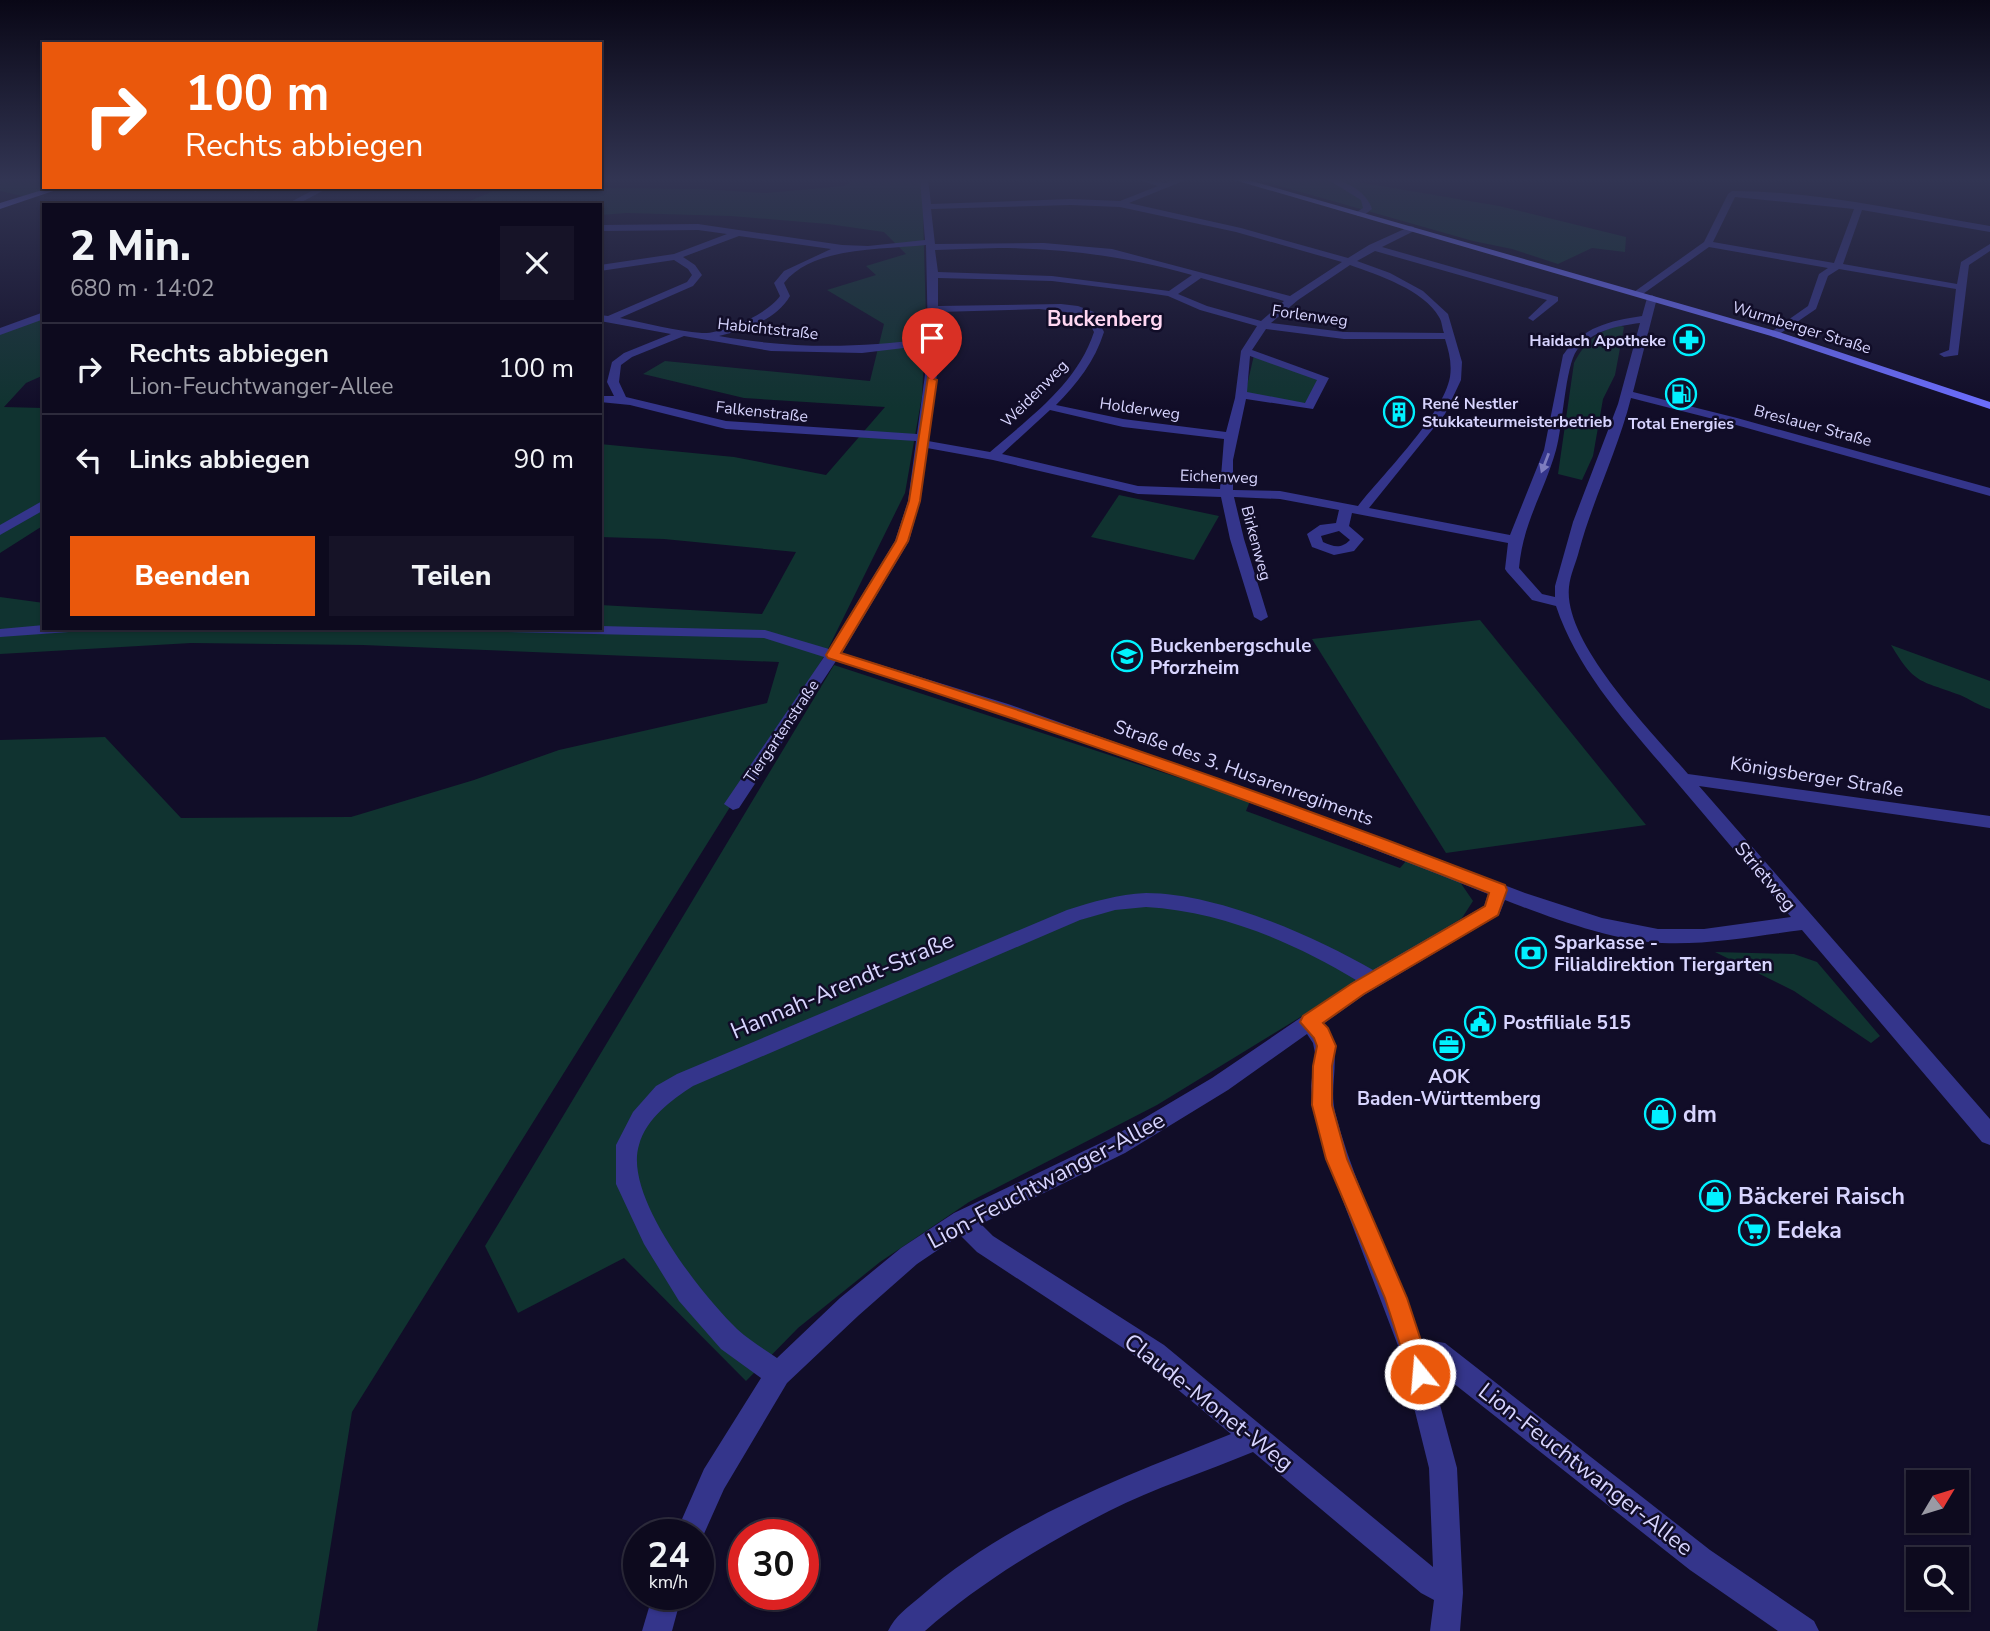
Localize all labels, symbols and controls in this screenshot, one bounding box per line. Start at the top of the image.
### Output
text: 100 m [185,60,329,127]
icon: right [70,70,161,161]
text: Rechts abbiegen [185,124,424,167]
text: 2 Min. [70,218,191,275]
button: close [500,226,574,300]
text: 680 m · 14:02 [70,273,215,304]
street label: Wurmberger Straße [1729,296,1874,360]
street label: Forlenweg [1270,300,1349,332]
district label: Buckenberg [1047,305,1163,333]
pin [902,308,962,380]
street label: Habichtstraße [716,313,820,345]
icon: arrive [913,319,951,357]
pharmacy icon: Haidach Apotheke [1672,323,1706,357]
place label: Haidach Apotheke [1529,330,1666,352]
text: Rechts abbiegen [129,336,329,371]
icon: right [70,350,108,388]
text: 100 m [498,351,574,386]
street label: Weidenweg [996,355,1073,432]
text: Lion-Feuchtwanger-Allee [129,371,394,402]
fuel station icon: Total Energies [1664,377,1698,411]
street label: Holderweg [1098,392,1182,426]
place label: René Nestler Stukkateurmeisterbetrieb [1422,393,1612,433]
building icon: René Nestler Stukkateurmeisterbetrieb [1382,395,1416,429]
street label: Falkenstraße [715,396,809,428]
street label: Breslauer Straße [1751,400,1874,452]
place label: Total Energies [1628,413,1734,435]
icon: left [70,441,108,479]
text: Links abbiegen [129,442,310,477]
text: 90 m [514,442,574,477]
one-way arrow [1539,452,1550,473]
street label: Eichenweg [1179,465,1258,489]
street label: Birkenweg [1235,503,1277,583]
button: Beenden [70,536,315,616]
button: Teilen [329,536,574,616]
place label: Buckenbergschule Pforzheim [1150,633,1312,681]
school or university icon: Buckenbergschule Pforzheim [1110,639,1144,673]
street label: Tiergartenstraße [739,676,825,788]
street label: Straße des 3. Husarenregiments [1110,714,1377,832]
street label: Königsberger Straße [1728,750,1905,804]
street label: Strietweg [1728,836,1802,917]
street label: Hannah-Arendt-Straße [726,924,959,1047]
place label: Sparkasse - Filialdirektion Tiergarten [1554,930,1773,978]
bank icon: Sparkasse - Filialdirektion Tiergarten [1514,936,1548,970]
public building icon: Postfiliale 515 [1463,1005,1497,1039]
place label: Postfiliale 515 [1503,1010,1631,1036]
office icon: AOK Baden-Württemberg [1432,1028,1466,1062]
place label: AOK Baden-Württemberg [1357,1064,1541,1112]
shop icon: dm [1643,1097,1677,1131]
place label: dm [1683,1099,1717,1130]
street label: Lion-Feuchtwanger-Allee [922,1105,1170,1256]
shop icon: Bäckerei Raisch [1698,1179,1732,1213]
place label: Bäckerei Raisch [1738,1181,1905,1212]
supermarket icon: Edeka [1737,1213,1771,1247]
place label: Edeka [1777,1215,1842,1246]
street label: Claude-Monet-Weg [1118,1326,1300,1478]
position arrow [1383,1337,1457,1411]
street label: Lion-Feuchtwanger-Allee [1472,1376,1699,1563]
north arrow [1906,1470,1969,1533]
map controls [1906,1470,1969,1610]
speed limit sign: 30 [728,1519,819,1610]
text: 24 [647,1532,690,1579]
button: search [1906,1547,1969,1610]
text: km/h [649,1570,688,1594]

